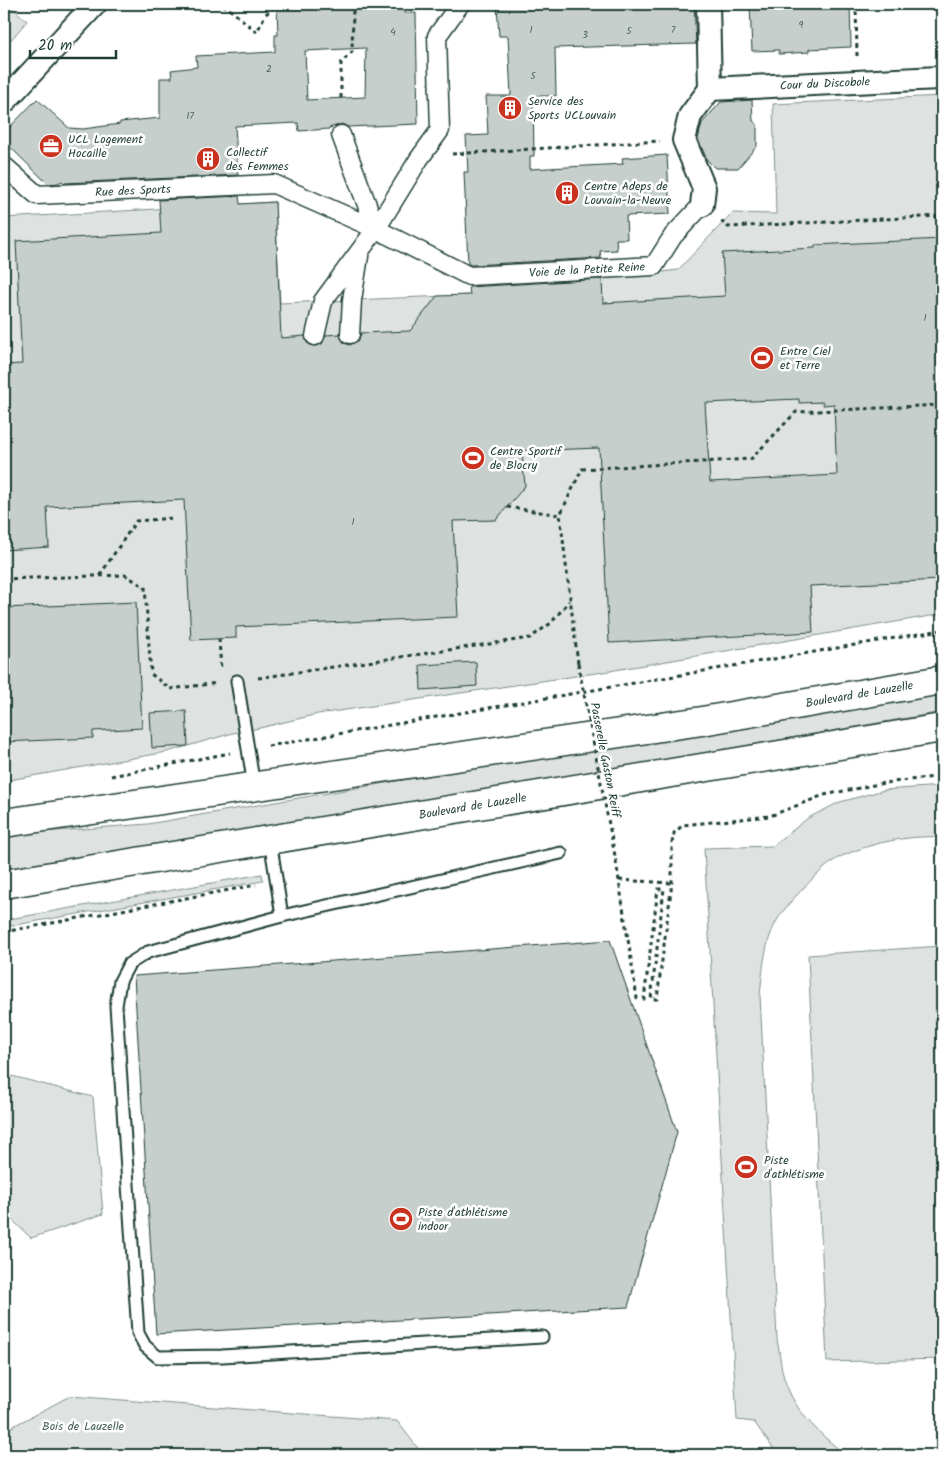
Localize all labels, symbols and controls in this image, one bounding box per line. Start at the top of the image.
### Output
house number: 9 [799,17,804,33]
house number: 1 [529,22,533,38]
house number: 7 [671,22,676,38]
house number: 5 [626,23,632,39]
house number: 4 [390,24,396,40]
house number: 3 [582,27,588,43]
scale bar [30,28,116,60]
text: 20 m [38,34,72,58]
house number: 2 [266,61,272,77]
house number: 5 [530,68,536,84]
street label: Cour du Discobole [779,72,871,95]
place label: Service des Sports UCLouvain [528,92,616,125]
building icon: Service des Sports UCLouvain [497,95,523,121]
house number: 17 [186,108,194,124]
place label: UCL Logement Hocaille [68,130,143,163]
office icon: UCL Logement Hocaille [38,133,64,159]
place label: Collectif des Femmes [226,143,289,176]
building icon: Collectif des Femmes [195,146,221,172]
place label: Centre Adeps de Louvain-la-Neuve [584,177,672,210]
street label: Rue des Sports [95,179,171,202]
building icon: Centre Adeps de Louvain-la-Neuve [554,180,580,206]
street label: Voie de la Petite Reine [529,257,646,282]
house number: 1 [923,310,927,326]
place label: Entre Ciel et Terre [780,342,831,375]
sports icon: Entre Ciel et Terre [749,345,775,371]
place label: Centre Sportif de Blocry [490,442,563,475]
sports icon: Centre Sportif de Blocry [460,445,486,471]
house number: 1 [351,514,355,530]
street label: Boulevard de Lauzelle [804,675,915,713]
street label: Passerelle Gaston Reiff [585,701,626,821]
street label: Boulevard de Lauzelle [417,788,528,824]
place label: Piste d'athlétisme [764,1151,825,1184]
sports icon: Piste d'athlétisme [733,1154,759,1180]
place label: Piste d'athlétisme indoor [418,1203,508,1236]
sports icon: Piste d'athlétisme indoor [388,1206,414,1232]
park label: Bois de Lauzelle [42,1417,125,1436]

